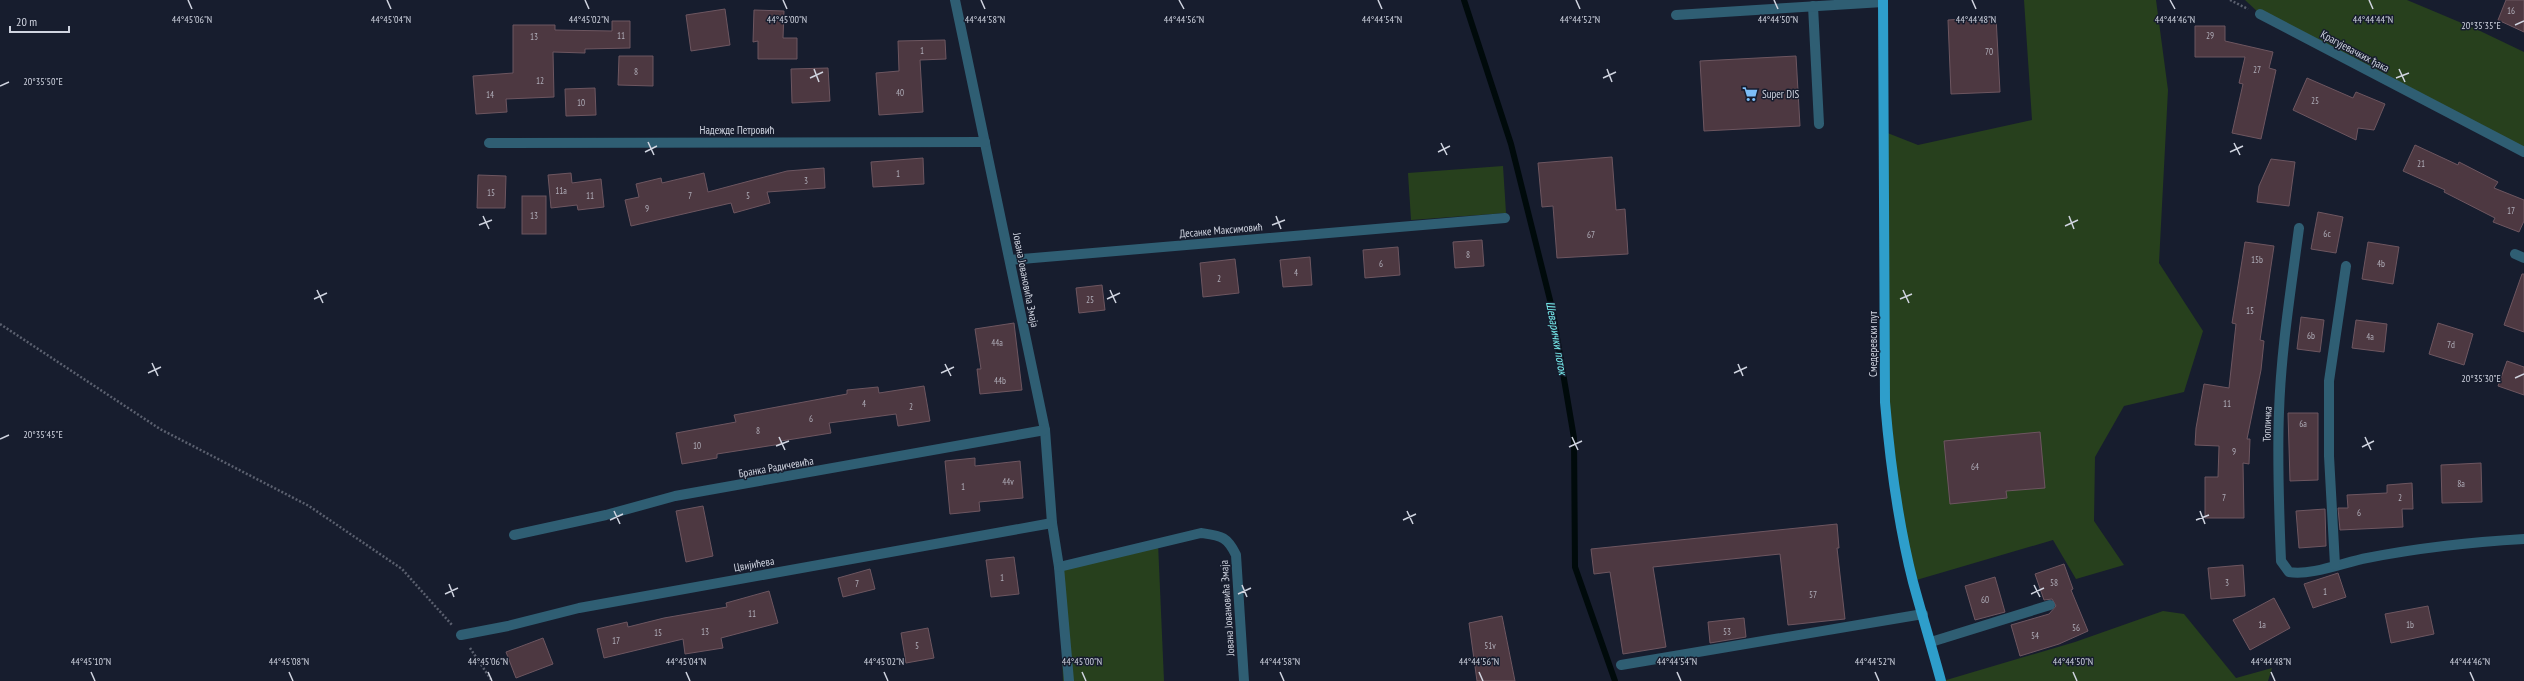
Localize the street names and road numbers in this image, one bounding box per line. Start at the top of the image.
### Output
street label: Крагујевачких ђака [2318,27,2392,75]
street label: Надежде Петровић [700,123,775,137]
street label: Десанке Максимовић [1179,219,1263,241]
street label: Јована Јовановића Змаја [1010,231,1042,328]
street label: Смедеревски пут [1866,310,1880,377]
street label: Топличка [2259,406,2275,442]
street label: Бранка Радичевића [737,454,815,480]
street label: Цвијићева [733,554,775,574]
street label: Јована Јовановића Змаја [1217,560,1237,657]

